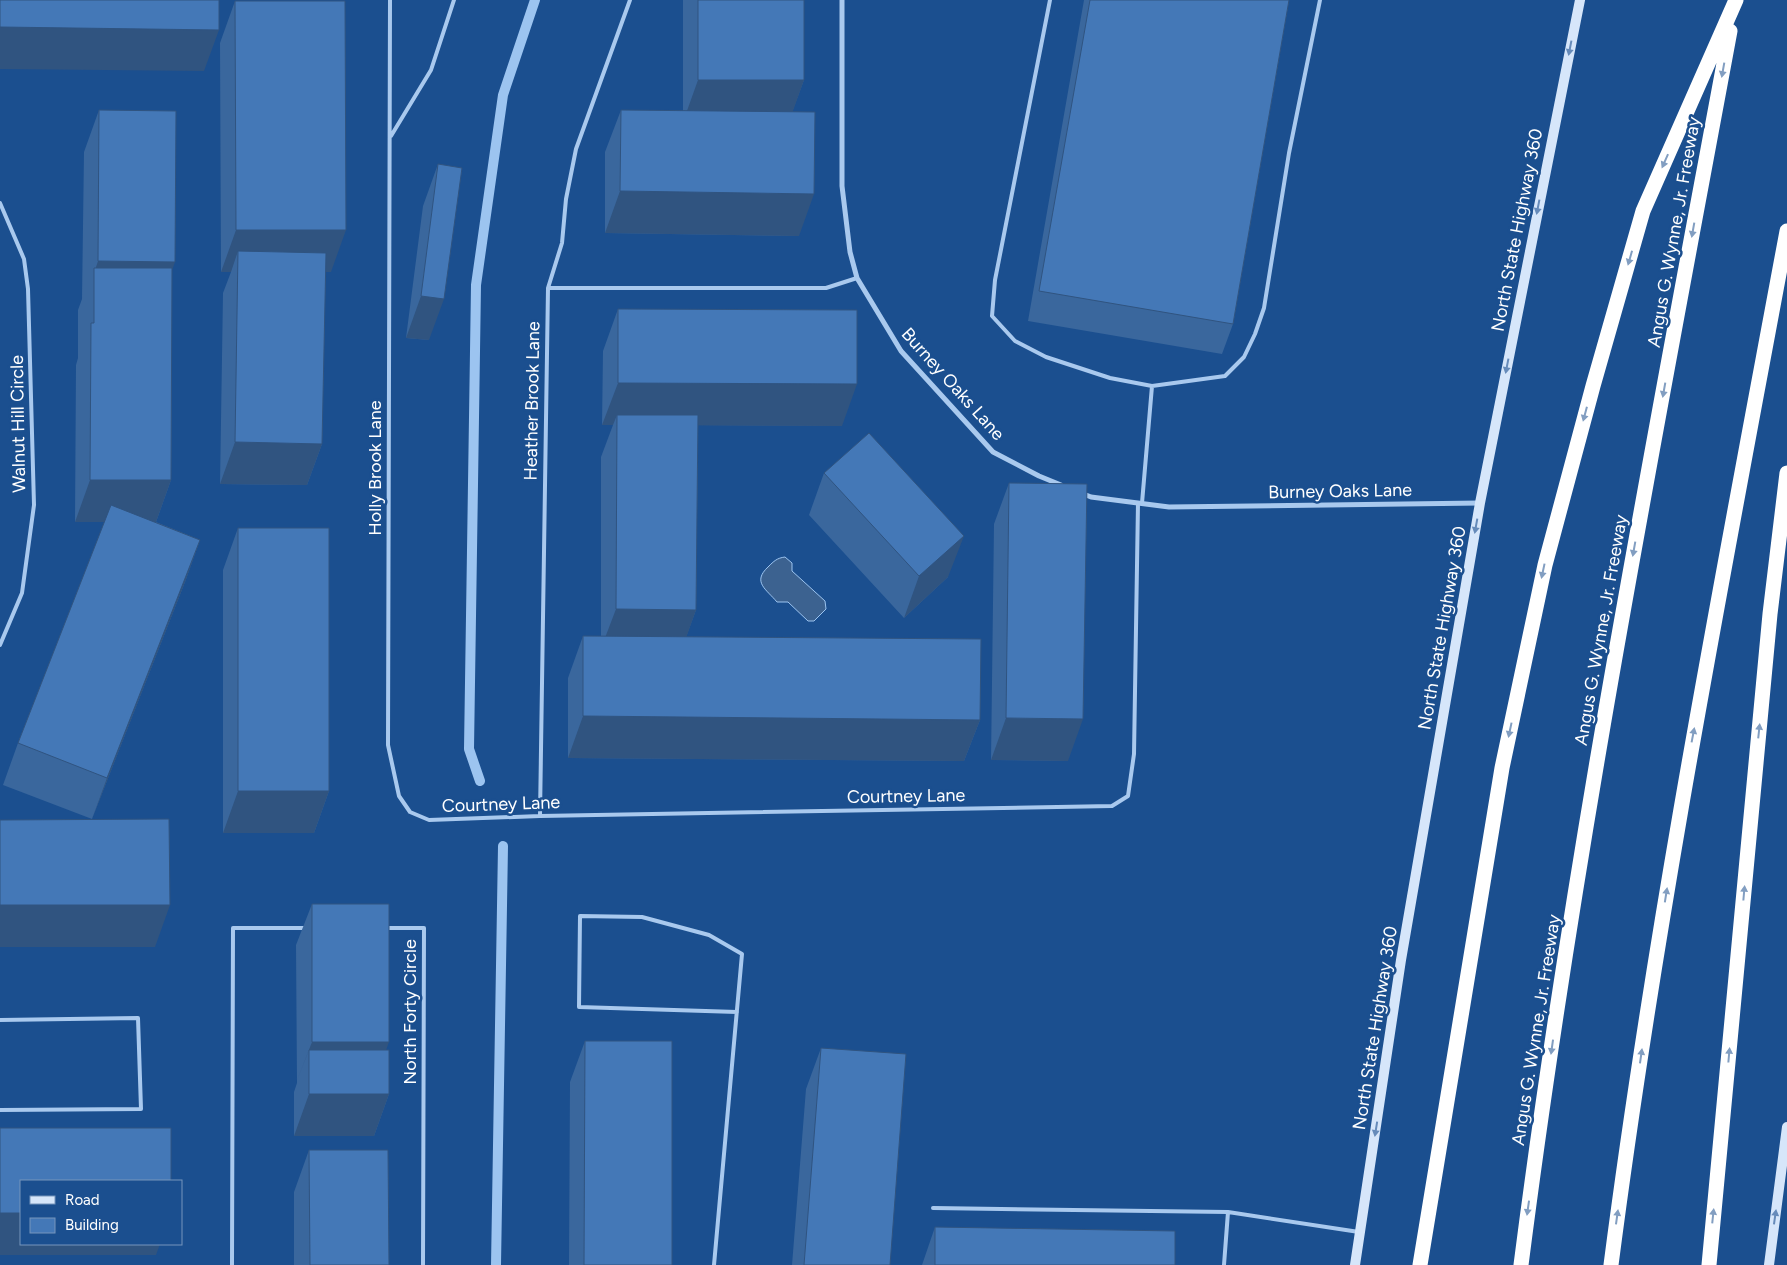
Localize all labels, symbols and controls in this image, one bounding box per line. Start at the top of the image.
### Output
one-way arrow [1565,40,1573,56]
one-way arrow [1718,62,1726,78]
street label: Angus G. Wynne, Jr. Freeway [1643,114,1705,349]
street label: North State Highway 360 [1487,127,1547,333]
one-way arrow [1661,154,1669,168]
one-way arrow [1534,199,1542,215]
one-way arrow [1689,222,1697,238]
one-way arrow [1625,250,1633,265]
street label: Heather Brook Lane [520,321,544,481]
street label: Burney Oaks Lane [897,323,1009,445]
street label: Walnut Hill Circle [6,355,30,493]
one-way arrow [1502,359,1510,375]
one-way arrow [1659,382,1667,398]
street label: Holly Brook Lane [364,400,386,536]
one-way arrow [1581,407,1589,422]
street label: Burney Oaks Lane [1268,479,1412,503]
street label: Angus G. Wynne, Jr. Freeway [1570,512,1632,747]
one-way arrow [1471,518,1479,534]
street label: North State Highway 360 [1413,524,1471,732]
one-way arrow [1630,542,1638,558]
one-way arrow [1539,564,1547,579]
one-way arrow [1506,723,1514,738]
one-way arrow [1755,723,1763,739]
one-way arrow [1690,727,1698,743]
street label: Courtney Lane [847,784,966,808]
street label: Courtney Lane [441,791,561,817]
one-way arrow [1740,885,1748,901]
one-way arrow [1662,887,1670,903]
street label: Angus G. Wynne, Jr. Freeway [1507,912,1565,1147]
street label: North State Highway 360 [1348,924,1402,1132]
street label: North Forty Circle [399,939,421,1085]
one-way arrow [1548,1040,1556,1056]
one-way arrow [1725,1046,1733,1062]
one-way arrow [1637,1048,1645,1064]
one-way arrow [1371,1122,1379,1138]
legend [20,1180,182,1245]
text: Road [65,1191,100,1209]
one-way arrow [1524,1200,1532,1216]
one-way arrow [1614,1208,1622,1224]
one-way arrow [1709,1208,1717,1224]
one-way arrow [1771,1208,1779,1224]
text: Building [65,1216,119,1234]

